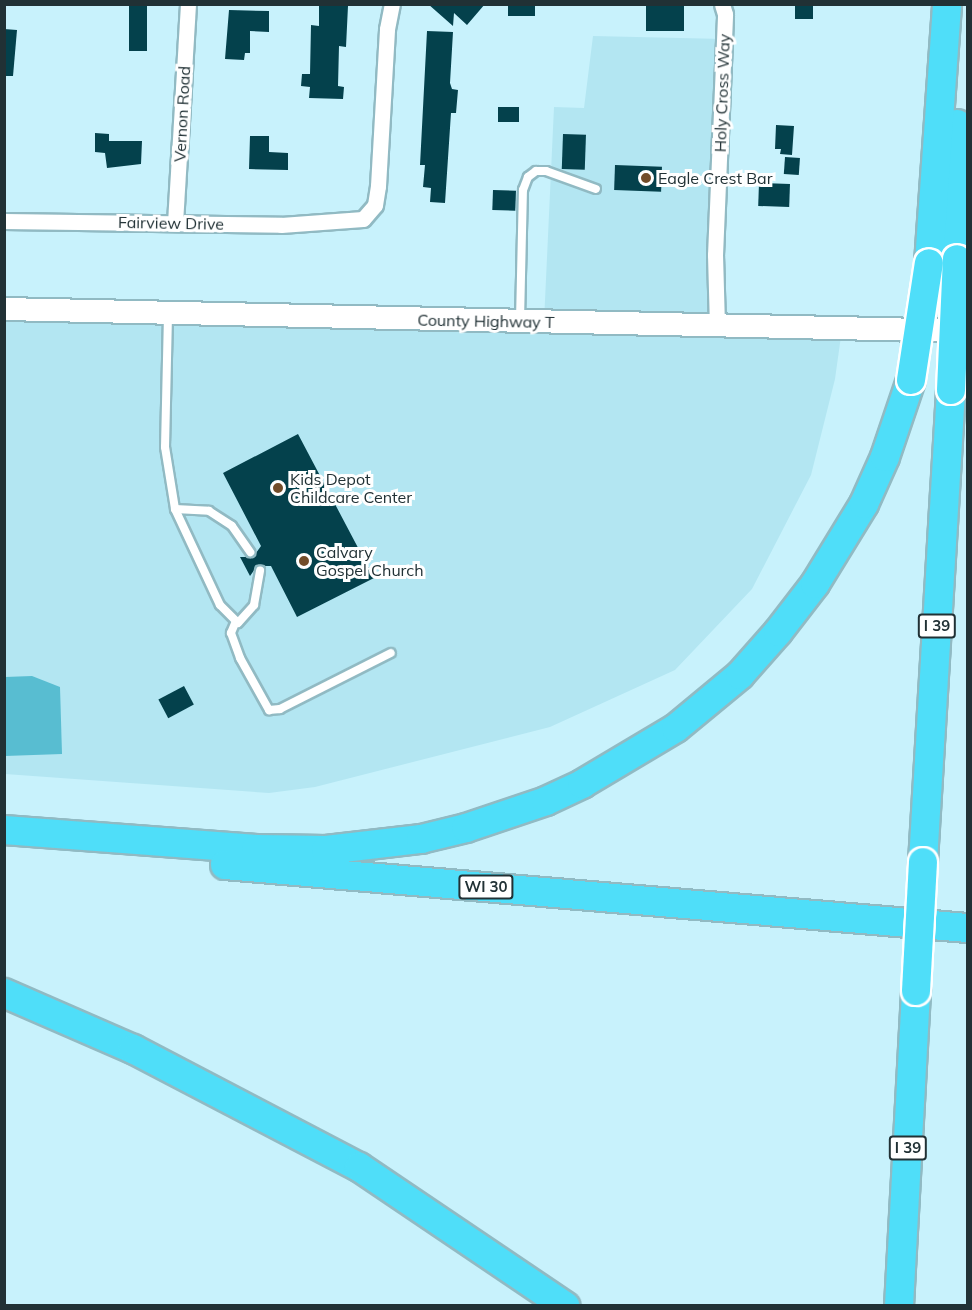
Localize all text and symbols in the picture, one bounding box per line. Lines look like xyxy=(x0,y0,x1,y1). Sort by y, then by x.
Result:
street label: Holy Cross Way xyxy=(710,33,734,153)
street label: Vernon Road xyxy=(170,66,194,162)
place label: Eagle Crest Bar xyxy=(658,168,772,188)
marker: Eagle Crest Bar xyxy=(639,171,653,185)
street label: Fairview Drive xyxy=(118,212,224,234)
street label: County Highway T xyxy=(417,310,555,332)
place label: Kids Depot Childcare Center xyxy=(290,469,412,507)
marker: Kids Depot Childcare Center xyxy=(271,481,285,495)
place label: Calvary Gospel Church xyxy=(316,542,424,580)
marker: Calvary Gospel Church xyxy=(297,554,311,568)
road number: I 39 xyxy=(918,614,956,638)
road number: WI 30 xyxy=(458,875,514,899)
road number: I 39 xyxy=(888,1136,928,1160)

